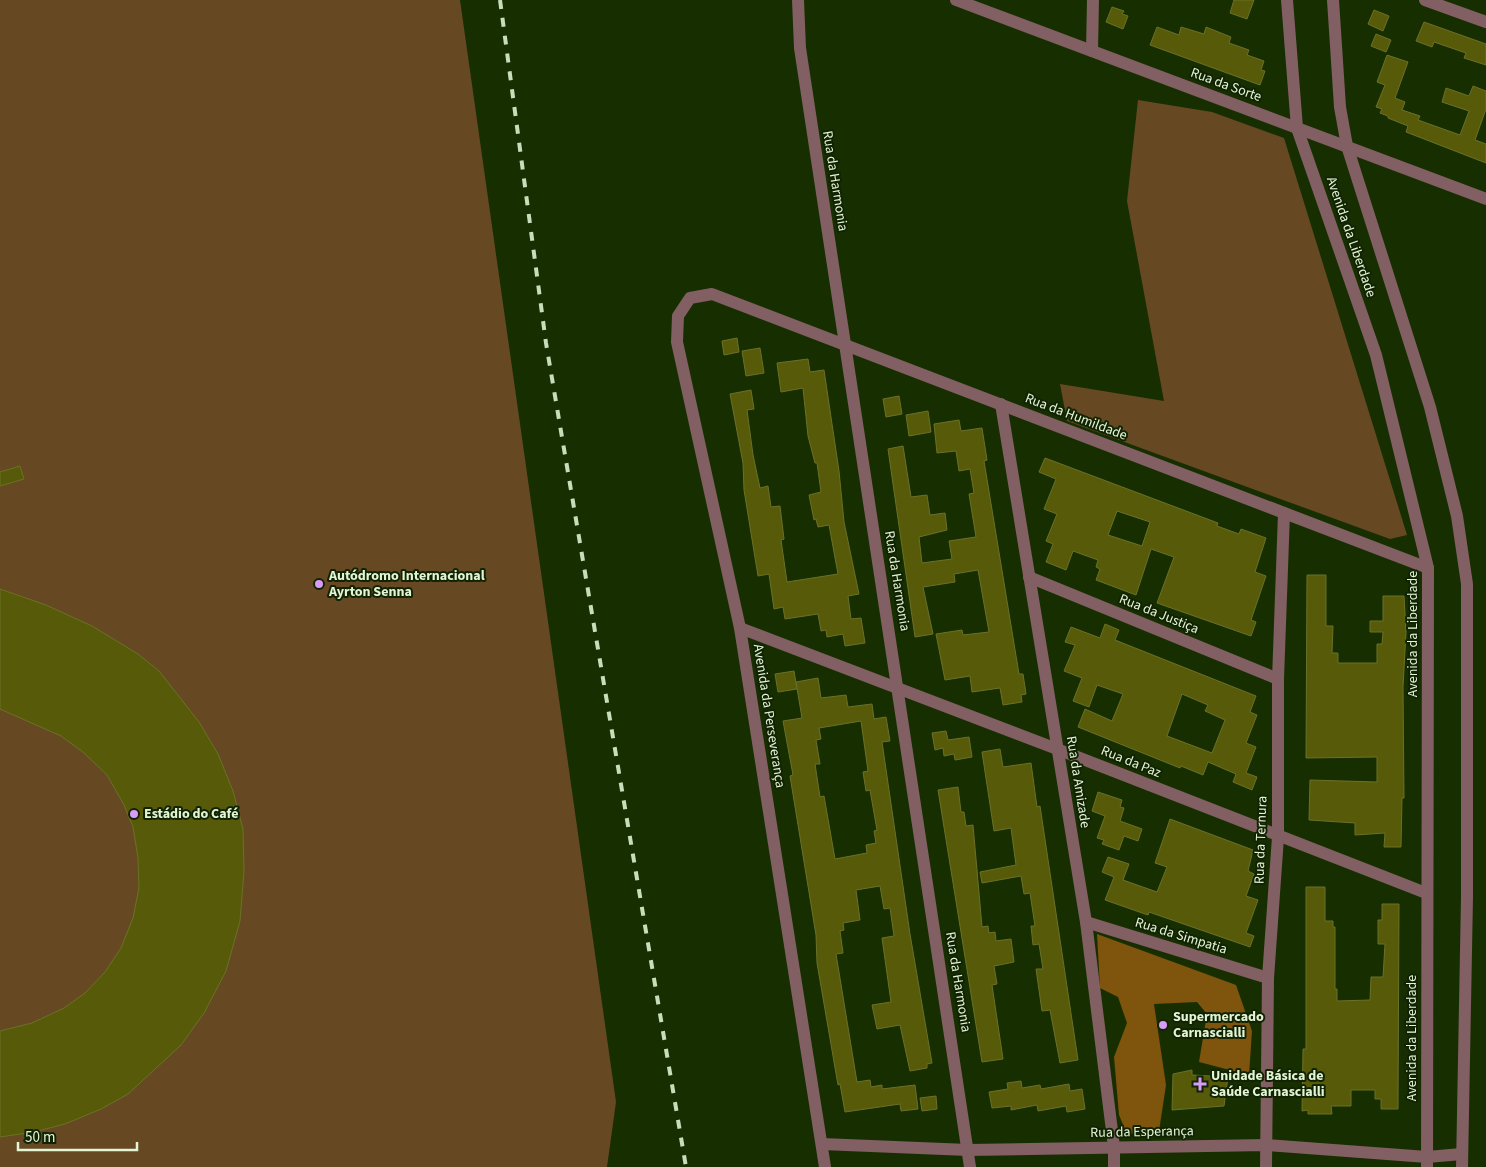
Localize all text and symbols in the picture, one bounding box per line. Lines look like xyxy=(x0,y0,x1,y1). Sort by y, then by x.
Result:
street label: Rua da Sorte xyxy=(1188,63,1264,107)
street label: Rua da Harmonia xyxy=(817,129,853,233)
street label: Avenida da Liberdade xyxy=(1321,174,1381,300)
street label: Rua da Humildade xyxy=(1022,388,1130,446)
street label: Rua da Harmonia xyxy=(879,529,915,633)
place label: Autódromo Internacional Ayrton Senna xyxy=(328,566,485,602)
street label: Avenida da Liberdade xyxy=(1403,571,1423,697)
marker: Autódromo Internacional Ayrton Senna xyxy=(313,578,325,590)
street label: Rua da Justiça xyxy=(1116,589,1202,639)
street label: Avenida da Perseverança xyxy=(748,643,790,789)
street label: Rua da Amizade xyxy=(1061,734,1095,830)
street label: Rua da Paz xyxy=(1098,741,1164,783)
street label: Rua da Ternura xyxy=(1249,796,1273,884)
place label: Estádio do Café xyxy=(144,804,239,824)
marker: Estádio do Café xyxy=(128,808,140,820)
street label: Rua da Simpatia xyxy=(1133,913,1229,959)
street label: Rua da Harmonia xyxy=(940,930,976,1034)
street label: Avenida da Liberdade xyxy=(1402,975,1422,1101)
place label: Supermercado Carnascialli xyxy=(1173,1007,1264,1043)
marker: Supermercado Carnascialli xyxy=(1157,1019,1169,1031)
place label: Unidade Básica de Saúde Carnascialli xyxy=(1211,1066,1325,1102)
marker: Unidade Básica de Saúde Carnascialli xyxy=(1193,1077,1207,1091)
scale bar xyxy=(18,1120,136,1152)
street label: Rua da Esperança xyxy=(1090,1121,1194,1143)
text: 50 m xyxy=(25,1127,55,1148)

